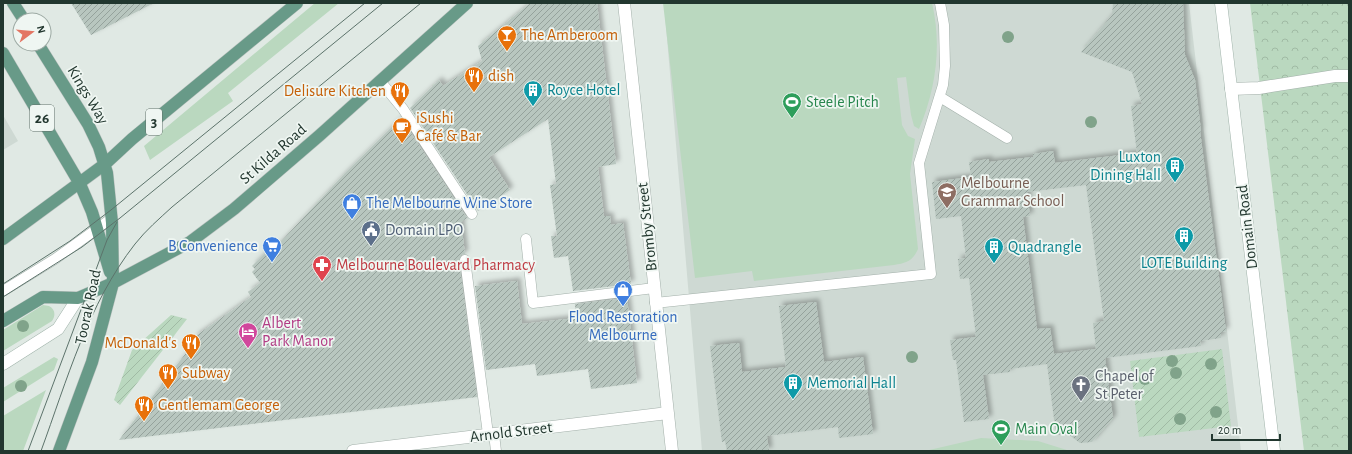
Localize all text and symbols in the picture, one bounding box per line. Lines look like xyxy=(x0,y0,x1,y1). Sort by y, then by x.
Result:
north arrow xyxy=(12,12,52,52)
text: N xyxy=(35,24,47,35)
bar icon: The Amberoom xyxy=(496,24,518,52)
place label: The Amberoom xyxy=(521,27,618,43)
street label: Kings Way xyxy=(64,63,112,127)
restaurant icon: dish xyxy=(463,65,485,93)
place label: dish xyxy=(488,68,514,84)
building icon: Royce Hotel xyxy=(522,79,544,107)
restaurant icon: Delisure Kitchen xyxy=(389,80,411,108)
place label: Royce Hotel xyxy=(547,82,620,99)
place label: Delisure Kitchen xyxy=(284,83,386,99)
sports icon: Steele Pitch xyxy=(781,91,803,119)
place label: Steele Pitch xyxy=(806,94,879,110)
road number: 26 xyxy=(30,105,54,131)
road number: 3 xyxy=(146,109,162,135)
place label: iSushi Café & Bar xyxy=(416,110,482,144)
cafe icon: iSushi Café & Bar xyxy=(391,116,413,144)
street label: St Kilda Road xyxy=(237,121,309,187)
place label: Luxton Dining Hall xyxy=(1090,149,1161,183)
building icon: Luxton Dining Hall xyxy=(1164,155,1186,183)
place label: Melbourne Grammar School xyxy=(961,175,1064,209)
school or university icon: Melbourne Grammar School xyxy=(936,181,958,209)
street label: Bromby Street xyxy=(634,182,661,272)
street label: Domain Road xyxy=(1234,184,1260,270)
shop icon: The Melbourne Wine Store xyxy=(341,192,363,220)
place label: The Melbourne Wine Store xyxy=(366,195,532,211)
public building icon: Domain LPO xyxy=(360,219,382,247)
place label: Domain LPO xyxy=(385,222,463,238)
building icon: LOTE Building xyxy=(1173,225,1195,253)
supermarket icon: B Convenience xyxy=(261,235,283,263)
building icon: Quadrangle xyxy=(983,236,1005,264)
place label: B Convenience xyxy=(168,238,258,254)
place label: Quadrangle xyxy=(1008,239,1082,256)
pharmacy icon: Melbourne Boulevard Pharmacy xyxy=(311,254,333,282)
place label: LOTE Building xyxy=(1141,255,1228,271)
place label: Melbourne Boulevard Pharmacy xyxy=(336,257,535,274)
street label: Toorak Road xyxy=(72,268,104,346)
shop icon: Flood Restoration Melbourne xyxy=(612,279,634,307)
place label: Flood Restoration Melbourne xyxy=(568,309,678,343)
place label: Albert Park Manor xyxy=(262,315,334,349)
hotel icon: Albert Park Manor xyxy=(237,321,259,349)
restaurant icon: McDonald's xyxy=(180,332,202,360)
place label: McDonald's xyxy=(105,335,177,351)
restaurant icon: Subway xyxy=(157,362,179,390)
place label: Subway xyxy=(182,365,230,382)
place label: Chapel of St Peter xyxy=(1095,368,1155,402)
building icon: Memorial Hall xyxy=(782,372,804,400)
church icon: Chapel of St Peter xyxy=(1070,374,1092,402)
place label: Memorial Hall xyxy=(807,375,896,391)
restaurant icon: Gentlemam George xyxy=(133,394,155,422)
place label: Gentlemam George xyxy=(158,397,280,413)
scale bar xyxy=(1212,416,1280,442)
sports icon: Main Oval xyxy=(990,418,1012,446)
street label: Arnold Street xyxy=(469,419,553,445)
place label: Main Oval xyxy=(1015,421,1078,437)
text: 20 m xyxy=(1218,424,1241,436)

